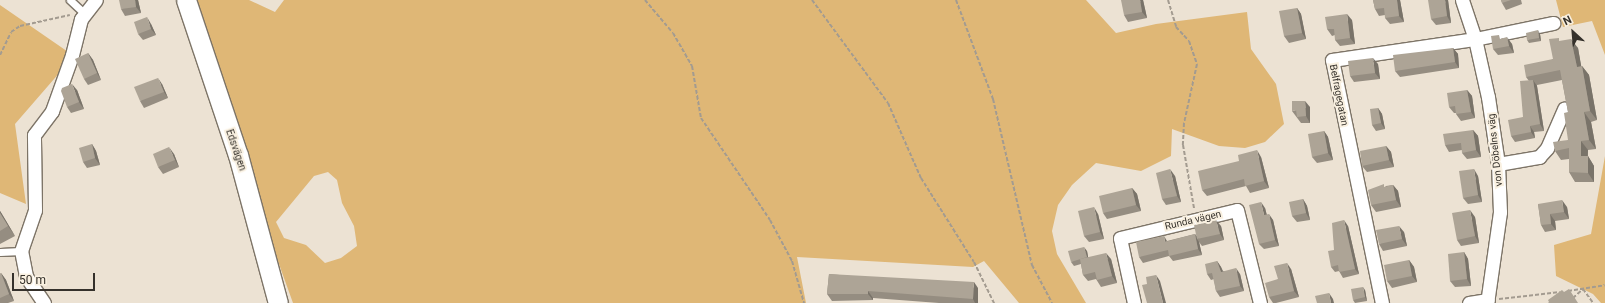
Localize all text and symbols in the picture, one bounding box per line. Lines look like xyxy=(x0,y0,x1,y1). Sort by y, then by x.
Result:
north arrow xyxy=(1553,12,1593,52)
text: N xyxy=(1561,13,1574,28)
street label: Belfragegatan xyxy=(1327,63,1351,127)
street label: von Döbelns väg xyxy=(1485,113,1505,187)
street label: Edsvägen xyxy=(223,128,249,172)
street label: Runda vägen xyxy=(1164,208,1222,232)
scale bar xyxy=(14,265,97,291)
text: 50 m xyxy=(19,273,46,287)

